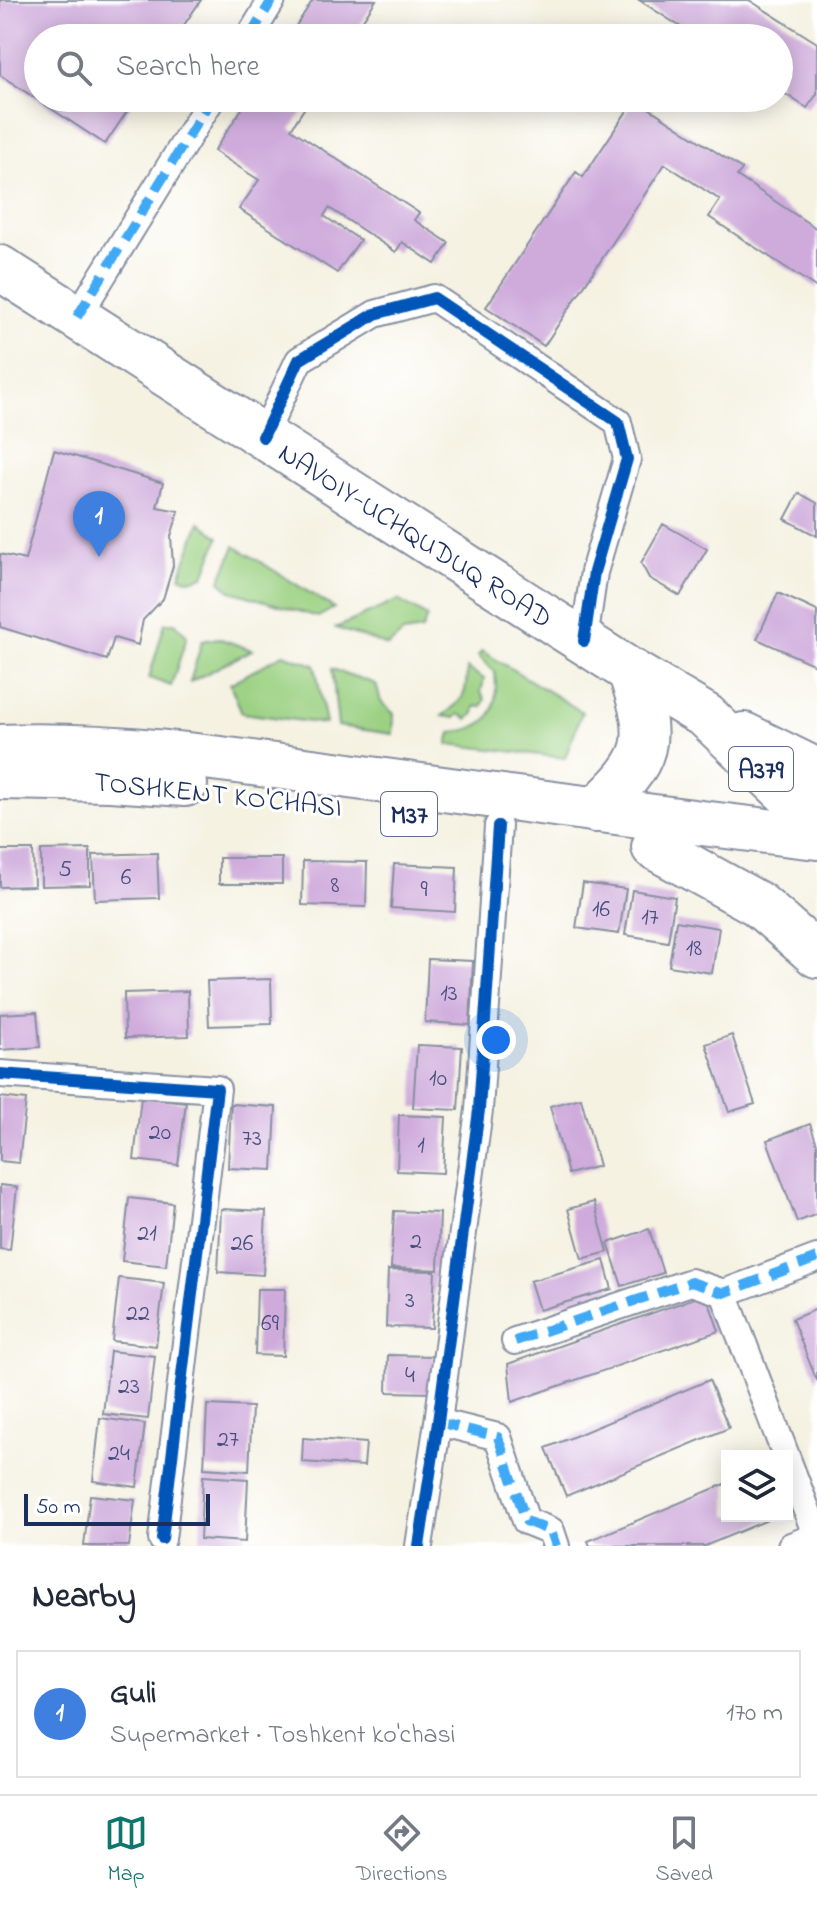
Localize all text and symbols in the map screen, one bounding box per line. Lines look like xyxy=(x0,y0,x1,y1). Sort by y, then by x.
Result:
search box xyxy=(24,24,793,112)
icon: search xyxy=(52,46,96,90)
text: Search here xyxy=(116,46,260,90)
street label: NAVOIY-UCHQUDUQ ROAD xyxy=(269,434,559,640)
pin: 1 xyxy=(73,491,125,557)
road number: A379 xyxy=(729,747,793,791)
street label: TOSHKENT KO'CHASI xyxy=(91,763,344,830)
road number: M37 xyxy=(381,792,437,836)
house number: 5 xyxy=(58,853,72,888)
house number: 6 xyxy=(121,861,132,896)
house number: 8 xyxy=(331,869,340,904)
house number: 9 xyxy=(420,873,428,908)
house number: 16 xyxy=(592,893,611,928)
house number: 17 xyxy=(641,901,659,936)
house number: 18 xyxy=(686,932,702,967)
house number: 13 xyxy=(440,977,458,1012)
your location xyxy=(476,1020,516,1060)
house number: 10 xyxy=(429,1062,447,1097)
house number: 20 xyxy=(149,1116,171,1151)
house number: 73 xyxy=(242,1122,262,1157)
house number: 1 xyxy=(417,1129,425,1164)
house number: 21 xyxy=(137,1217,157,1252)
house number: 2 xyxy=(410,1225,422,1260)
house number: 26 xyxy=(231,1227,254,1262)
house number: 3 xyxy=(405,1284,415,1319)
house number: 22 xyxy=(126,1297,150,1332)
house number: 69 xyxy=(261,1307,280,1342)
house number: 4 xyxy=(405,1359,415,1394)
house number: 23 xyxy=(118,1370,140,1405)
house number: 27 xyxy=(217,1423,239,1458)
house number: 24 xyxy=(108,1437,130,1472)
map controls xyxy=(721,1450,793,1522)
button: layers xyxy=(721,1450,793,1522)
scale bar xyxy=(24,1490,210,1526)
text: 50 m xyxy=(36,1492,81,1524)
text: Nearby xyxy=(32,1573,136,1623)
text: Guli xyxy=(110,1673,156,1717)
text: 1 xyxy=(56,1695,64,1733)
text: 170 m xyxy=(726,1695,783,1733)
text: Supermarket · Toshkent ko'chasi xyxy=(110,1717,455,1755)
tab: Map xyxy=(104,1811,148,1891)
tab: Directions xyxy=(356,1811,447,1891)
tab: Saved xyxy=(656,1811,713,1891)

